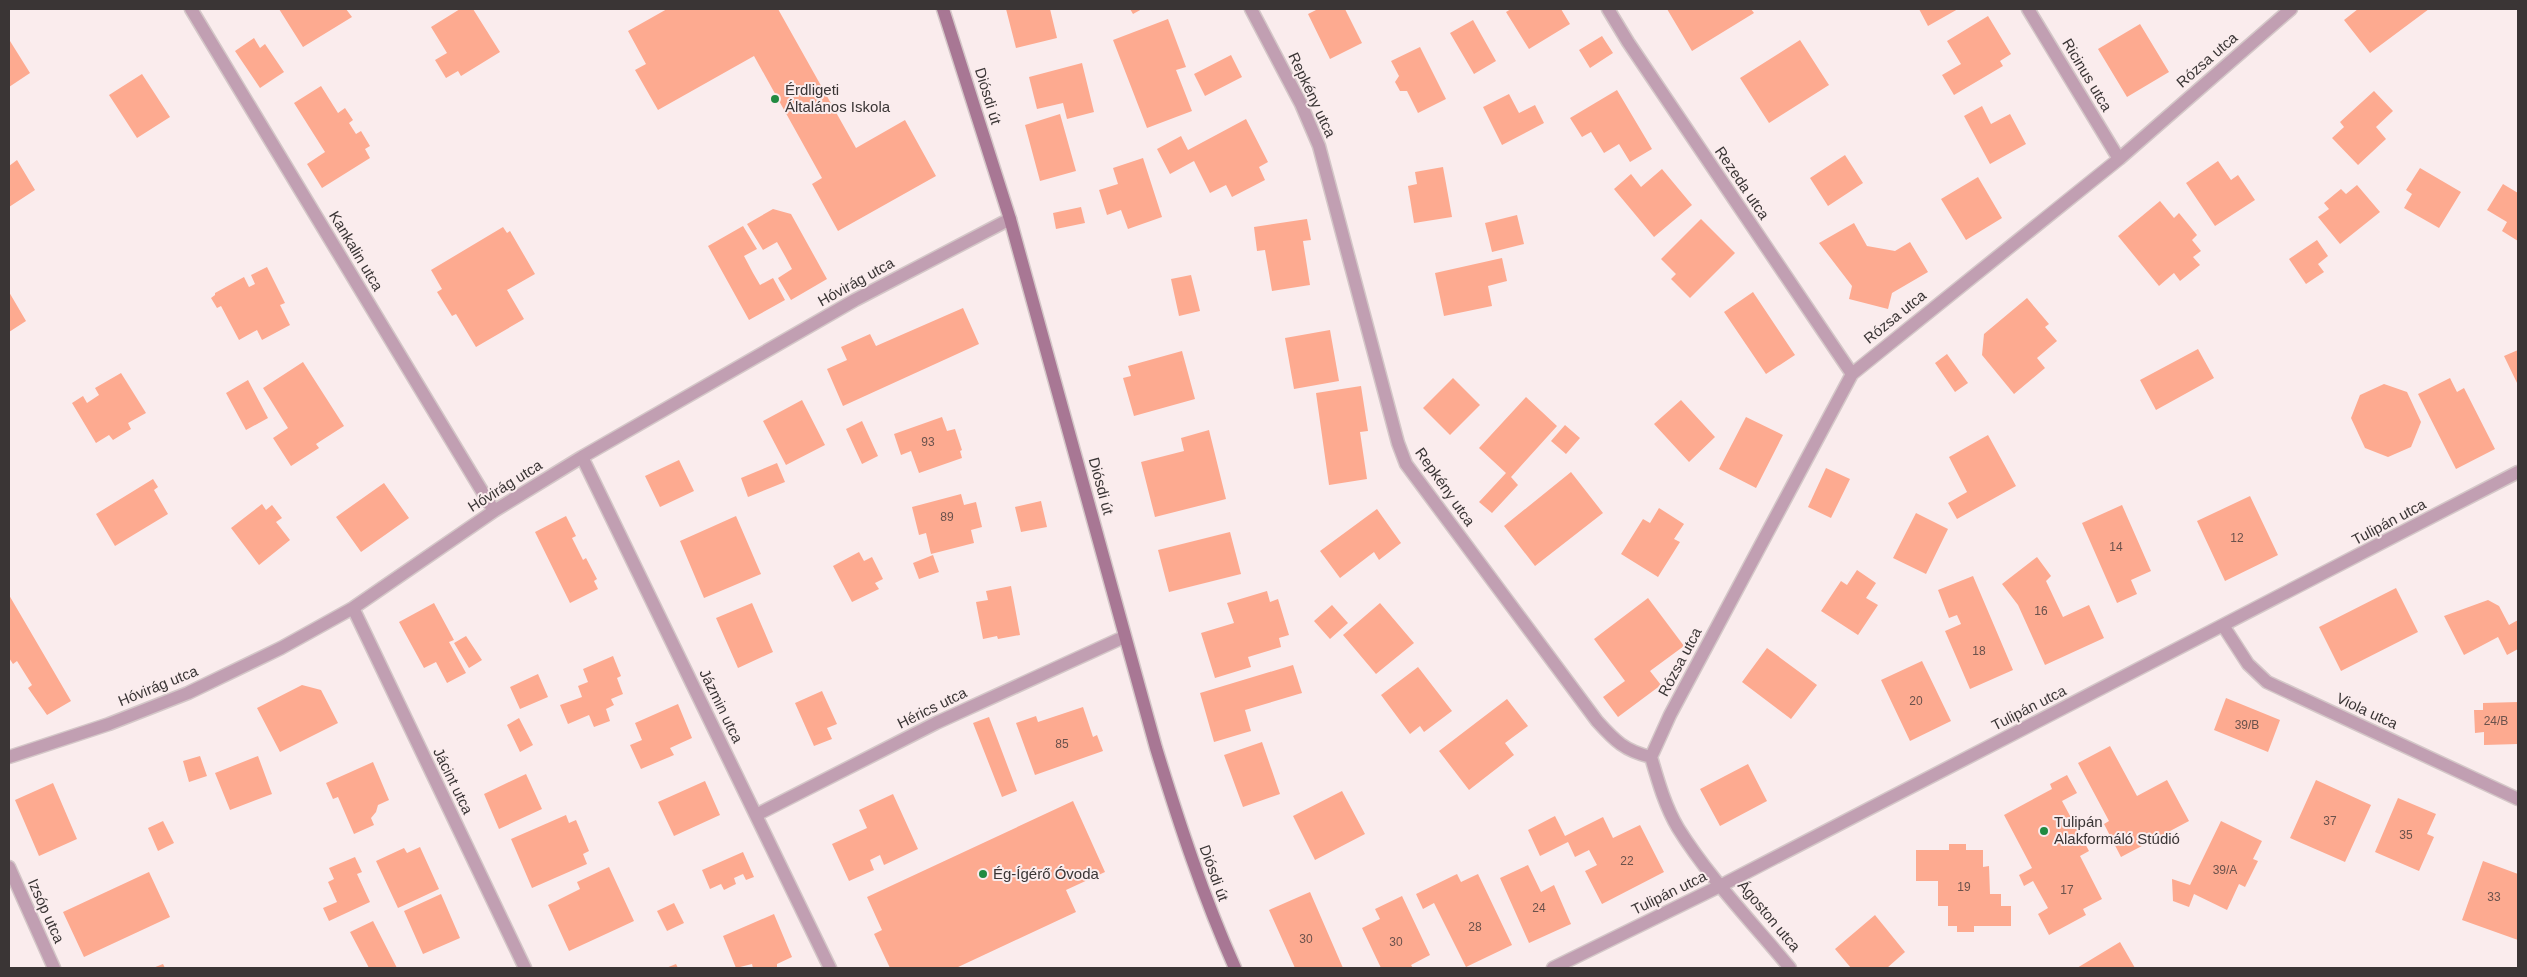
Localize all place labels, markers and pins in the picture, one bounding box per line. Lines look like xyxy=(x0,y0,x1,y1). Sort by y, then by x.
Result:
place label: Érdligeti Általános Iskola xyxy=(785,81,891,115)
marker: Érdligeti Általános Iskola xyxy=(769,93,781,105)
place label: Tulipán Alakformáló Stúdió xyxy=(2054,813,2180,847)
marker: Tulipán Alakformáló Stúdió xyxy=(2038,825,2050,837)
place label: Ég-Ígérő Óvoda xyxy=(993,865,1100,882)
marker: Ég-Ígérő Óvoda xyxy=(977,868,989,880)

